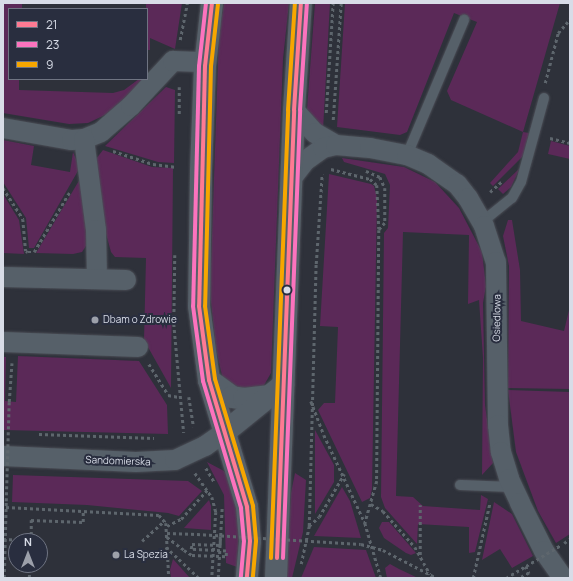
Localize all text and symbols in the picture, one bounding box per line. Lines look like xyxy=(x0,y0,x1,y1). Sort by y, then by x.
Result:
legend xyxy=(8,8,148,80)
text: 21 xyxy=(46,16,58,33)
text: 23 xyxy=(46,36,59,53)
text: 9 xyxy=(46,56,53,73)
unlabelled marker xyxy=(282,285,292,295)
street label: Osiedlowa xyxy=(491,294,503,342)
place label: Dbam o Zdrowie xyxy=(103,314,177,326)
marker: Dbam o Zdrowie xyxy=(90,315,100,325)
street label: Sandomierska xyxy=(85,454,151,468)
north arrow xyxy=(8,533,48,573)
text: N xyxy=(24,534,32,549)
place label: La Spezia xyxy=(124,549,168,561)
marker: La Spezia xyxy=(111,550,121,560)

